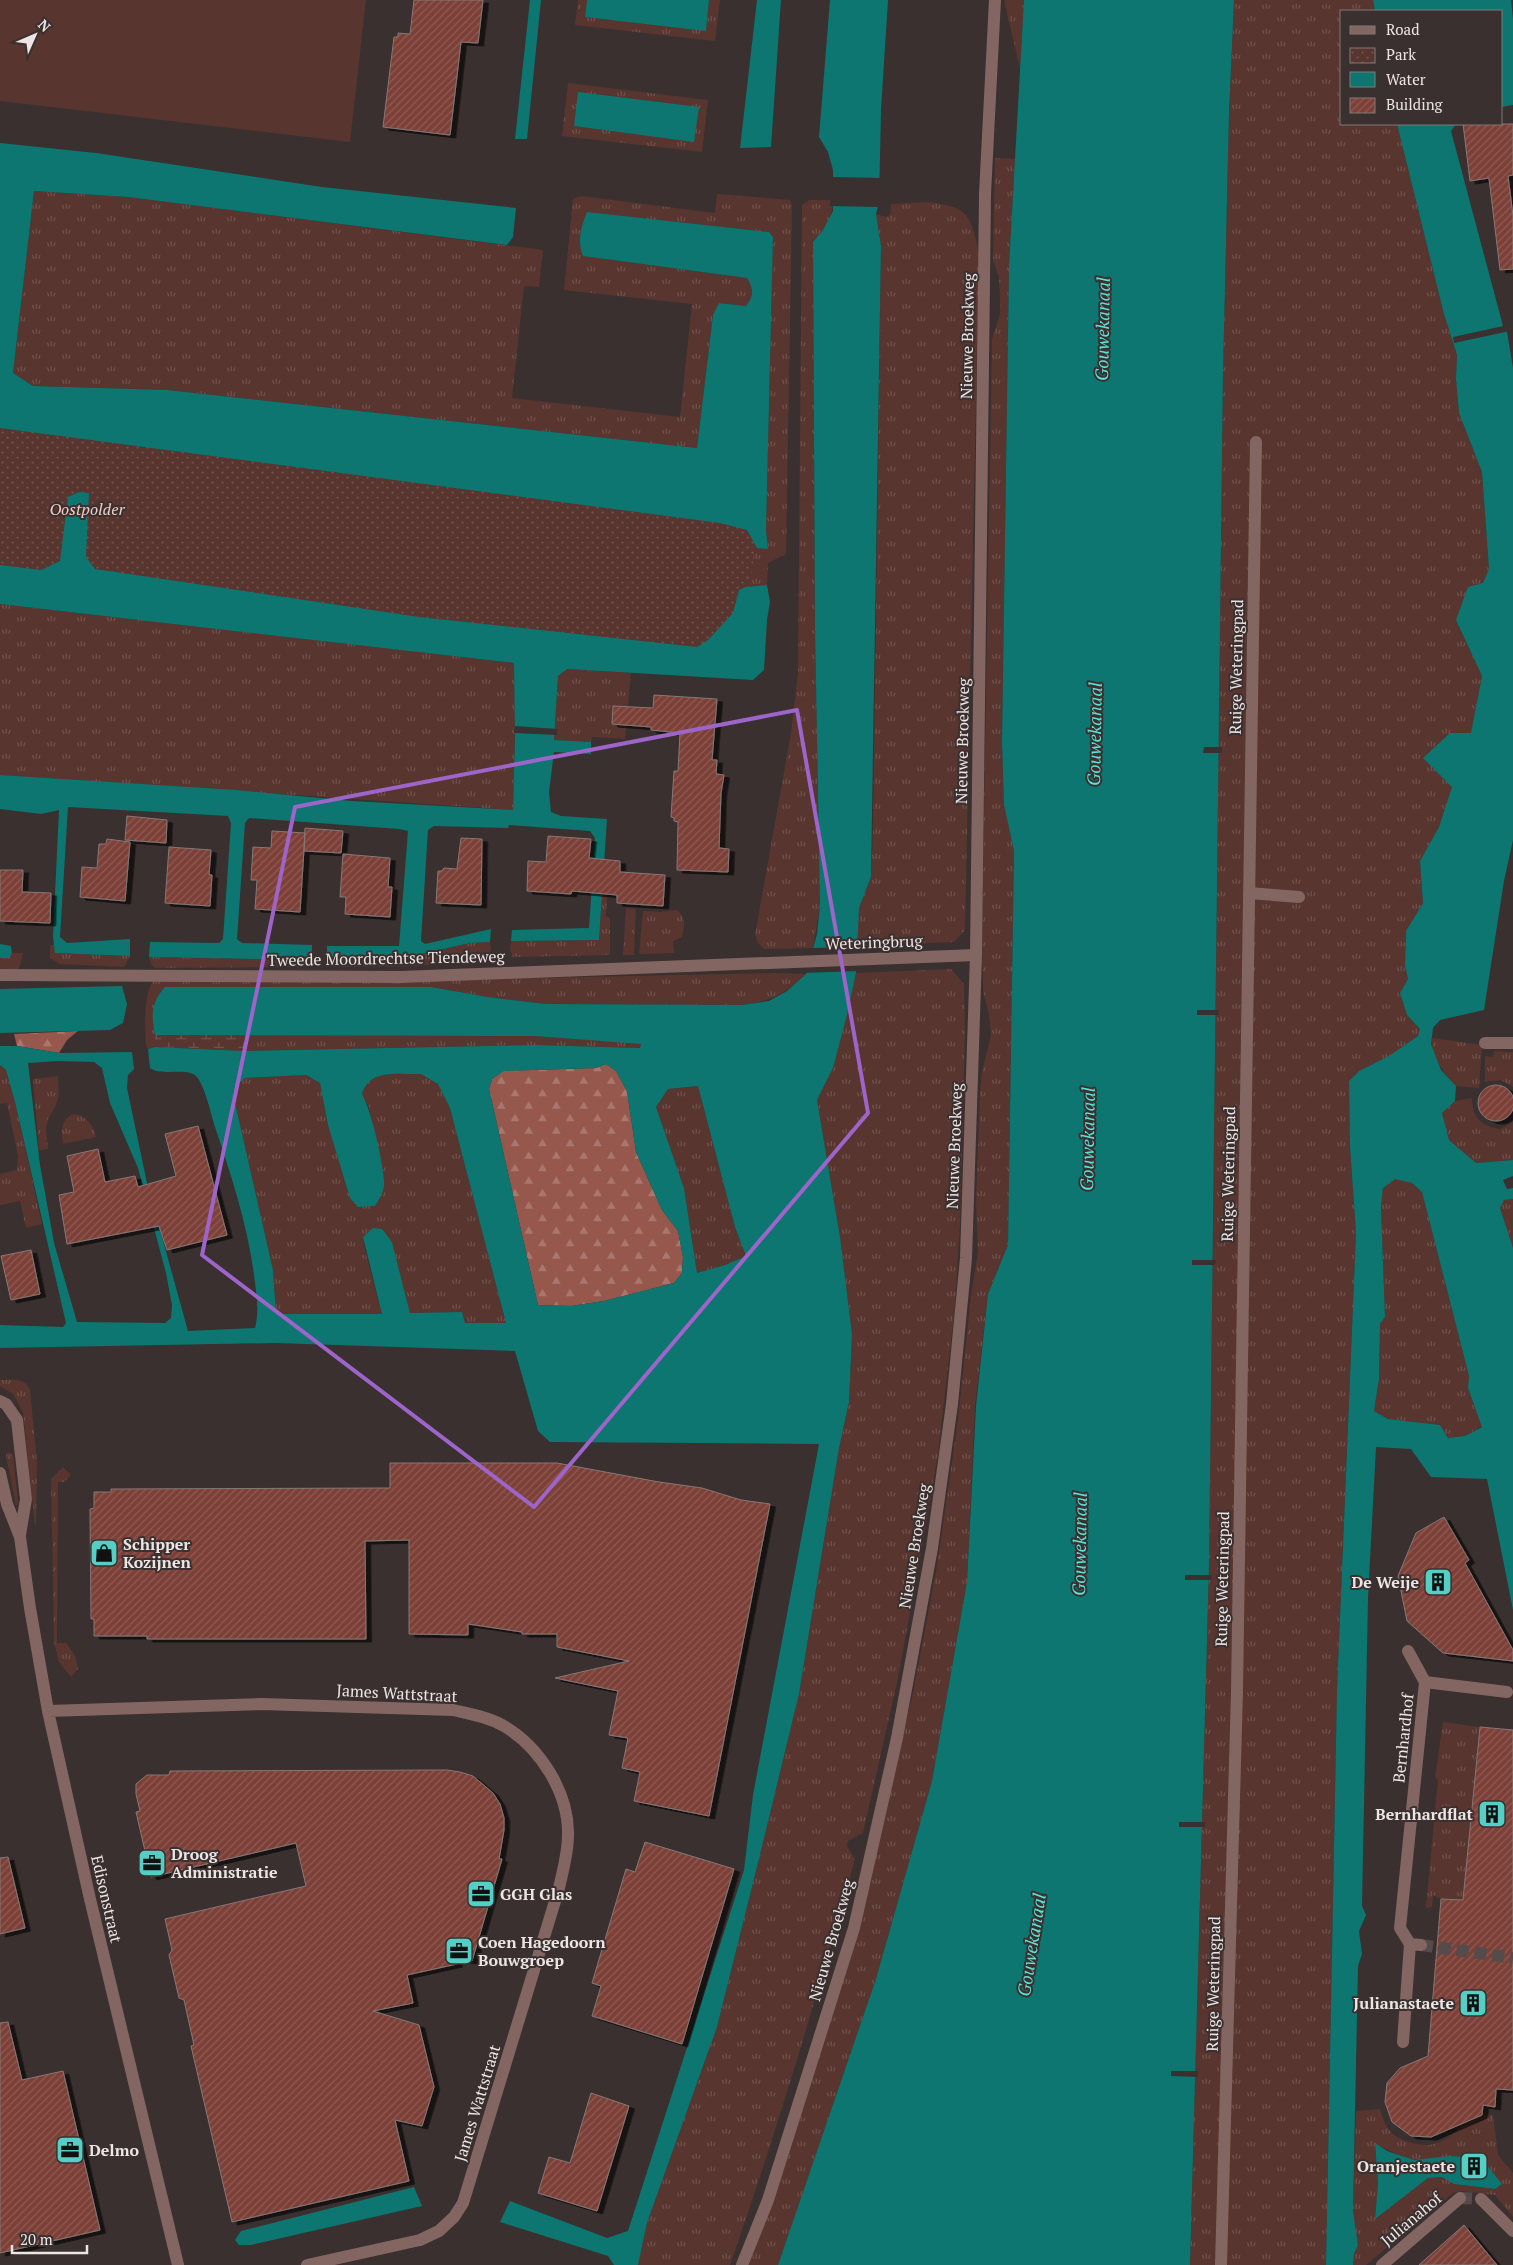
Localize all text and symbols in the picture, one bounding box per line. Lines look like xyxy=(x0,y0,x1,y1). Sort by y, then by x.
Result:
north arrow xyxy=(10,10,60,60)
legend xyxy=(1340,10,1503,125)
text: N xyxy=(34,15,55,36)
text: Road xyxy=(1386,19,1419,39)
text: Park xyxy=(1386,44,1416,64)
text: Water xyxy=(1386,69,1426,89)
text: Building xyxy=(1386,94,1444,114)
street label: Nieuwe Broekweg xyxy=(955,272,979,399)
water label: Gouwekanaal xyxy=(1089,277,1115,381)
park label: Oostpolder xyxy=(49,498,125,520)
street label: Ruige Weteringpad xyxy=(1224,599,1248,735)
street label: Nieuwe Broekweg xyxy=(950,677,974,804)
water label: Gouwekanaal xyxy=(1081,682,1107,786)
street label: Weteringbrug xyxy=(825,929,924,955)
street label: Tweede Moordrechtse Tiendeweg xyxy=(267,945,506,971)
street label: Nieuwe Broekweg xyxy=(941,1082,967,1209)
water label: Gouwekanaal xyxy=(1074,1087,1100,1191)
street label: Ruige Weteringpad xyxy=(1216,1106,1240,1242)
street label: Nieuwe Broekweg xyxy=(893,1481,935,1610)
water label: Gouwekanaal xyxy=(1066,1492,1092,1596)
street label: Ruige Weteringpad xyxy=(1210,1511,1234,1647)
place label: Schipper Kozijnen xyxy=(123,1533,192,1573)
shop icon: Schipper Kozijnen xyxy=(89,1538,119,1568)
building icon: De Weije xyxy=(1423,1567,1453,1597)
place label: De Weije xyxy=(1351,1571,1419,1593)
street label: James Wattstraat xyxy=(336,1679,458,1707)
street label: Bernhardhof xyxy=(1387,1691,1419,1784)
building icon: Bernhardflat xyxy=(1477,1799,1507,1829)
place label: Bernhardflat xyxy=(1375,1803,1474,1825)
place label: Droog Administratie xyxy=(171,1843,278,1883)
office icon: Droog Administratie xyxy=(137,1848,167,1878)
street label: Edisonstraat xyxy=(86,1853,128,1945)
street label: Nieuwe Broekweg xyxy=(803,1876,859,2004)
office icon: GGH Glas xyxy=(466,1879,496,1909)
place label: GGH Glas xyxy=(500,1883,572,1905)
water label: Gouwekanaal xyxy=(1011,1892,1051,1998)
street label: Ruige Weteringpad xyxy=(1201,1916,1225,2052)
place label: Coen Hagedoorn Bouwgroep xyxy=(478,1931,606,1971)
office icon: Coen Hagedoorn Bouwgroep xyxy=(444,1936,474,1966)
building icon: Julianastaete xyxy=(1458,1988,1488,2018)
place label: Julianastaete xyxy=(1353,1992,1454,2014)
street label: James Wattstraat xyxy=(449,2042,505,2164)
office icon: Delmo xyxy=(55,2135,85,2165)
place label: Delmo xyxy=(89,2139,139,2161)
building icon: Oranjestaete xyxy=(1459,2151,1489,2181)
place label: Oranjestaete xyxy=(1357,2155,1455,2177)
street label: Julianahof xyxy=(1376,2186,1447,2251)
scale bar xyxy=(12,2222,88,2254)
text: 20 m xyxy=(20,2229,53,2249)

